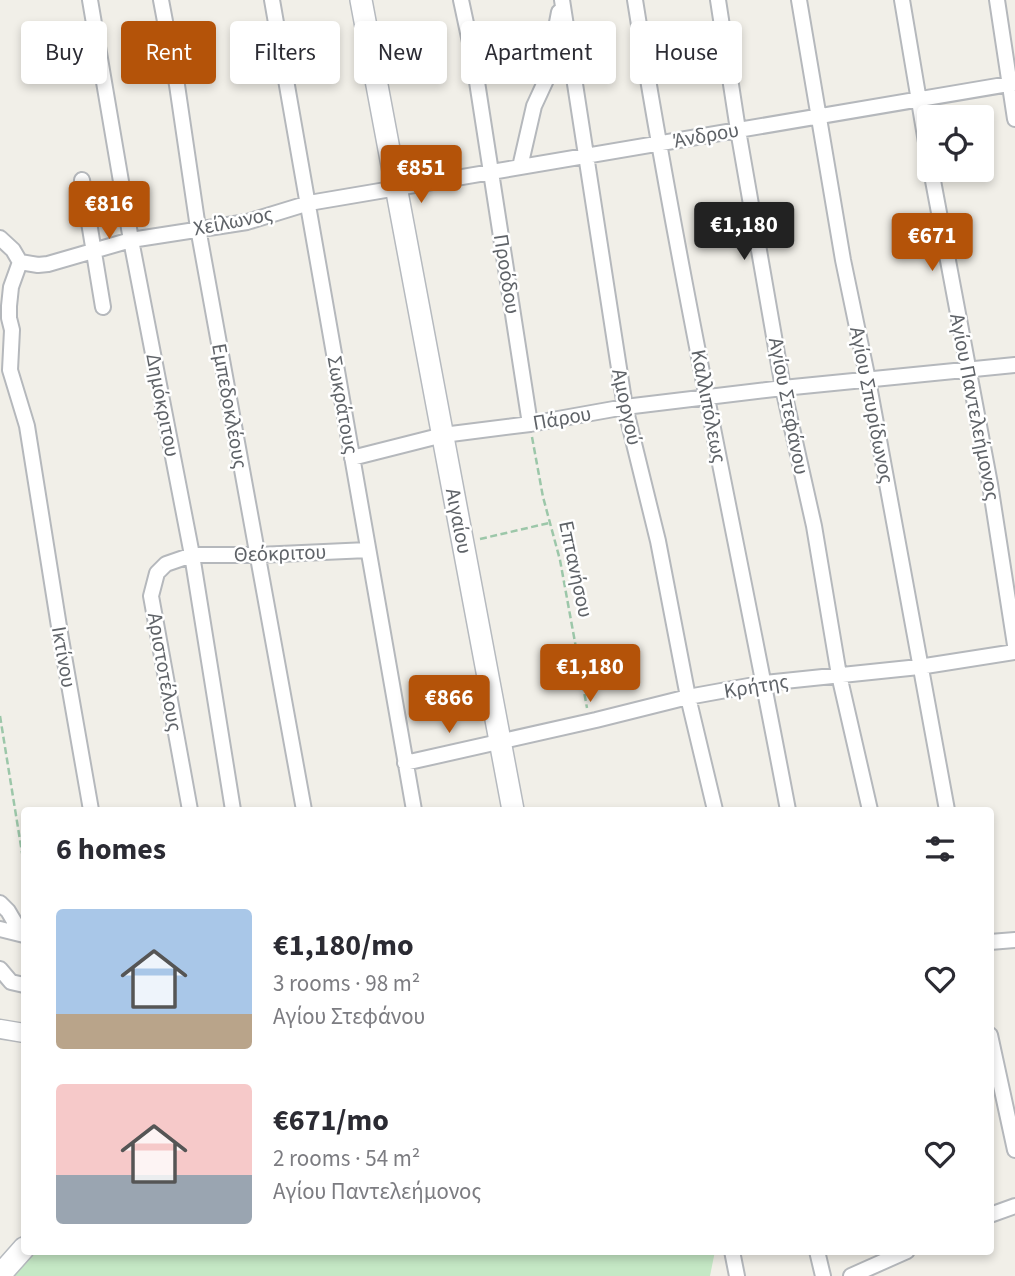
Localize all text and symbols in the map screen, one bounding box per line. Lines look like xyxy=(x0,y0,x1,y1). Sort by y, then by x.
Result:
chip: Buy xyxy=(21,21,107,84)
chip: Rent xyxy=(121,21,216,84)
chip: Filters xyxy=(230,21,340,84)
chip: New xyxy=(354,21,447,84)
chip: Apartment xyxy=(461,21,616,84)
chip: House xyxy=(630,21,742,84)
map controls xyxy=(917,105,994,182)
button: locate xyxy=(917,105,994,182)
street label: Άνδρου xyxy=(671,114,741,156)
pin: €851 xyxy=(380,146,462,205)
text: €851 xyxy=(397,151,445,184)
pin: €816 xyxy=(68,182,150,241)
text: €816 xyxy=(85,187,133,220)
street label: Χείλωνος xyxy=(191,199,275,243)
pin: €1,180 xyxy=(687,202,801,262)
text: €1,180 xyxy=(710,208,778,241)
pin: €671 xyxy=(891,214,973,273)
text: €671 xyxy=(908,219,956,252)
street label: Προόδου xyxy=(486,232,528,316)
street label: Αγίου Παντελεήμονος xyxy=(942,311,1008,503)
street label: Αγίου Σπυρίδωνος xyxy=(842,324,902,486)
street label: Αγίου Στεφάνου xyxy=(761,335,817,477)
street label: Εμπεδοκλέους xyxy=(204,341,256,471)
street label: Καλλιπόλεως xyxy=(683,347,735,465)
street label: Δημόκριτου xyxy=(138,351,188,459)
street label: Σωκράτους xyxy=(320,353,366,457)
street label: Αμοργού xyxy=(604,366,650,448)
street label: Πάρου xyxy=(530,398,594,438)
street label: Αιγαίου xyxy=(438,486,480,556)
street label: Επτανήσου xyxy=(551,518,601,620)
street label: Θεόκριτου xyxy=(233,536,327,570)
street label: Αριστοτέλους xyxy=(140,610,190,734)
street label: Ικτίνου xyxy=(44,624,84,690)
pin: €1,180 xyxy=(533,644,647,704)
text: €1,180 xyxy=(556,650,624,683)
street label: Κρήτης xyxy=(722,666,790,706)
pin: €866 xyxy=(408,676,490,735)
text: €866 xyxy=(425,681,473,714)
text: 6 homes xyxy=(56,828,166,871)
icon: filters xyxy=(921,830,959,868)
text: €1,180/mo xyxy=(273,924,414,967)
icon: home xyxy=(112,937,196,1021)
icon: heart xyxy=(921,960,959,998)
text: 3 rooms · 98 m² xyxy=(273,967,420,1000)
text: Αγίου Στεφάνου xyxy=(273,1000,425,1033)
text: €671/mo xyxy=(273,1099,389,1142)
icon: home xyxy=(112,1112,196,1196)
icon: heart xyxy=(921,1135,959,1173)
text: 2 rooms · 54 m² xyxy=(273,1142,420,1175)
text: Αγίου Παντελεήμονος xyxy=(273,1175,481,1208)

